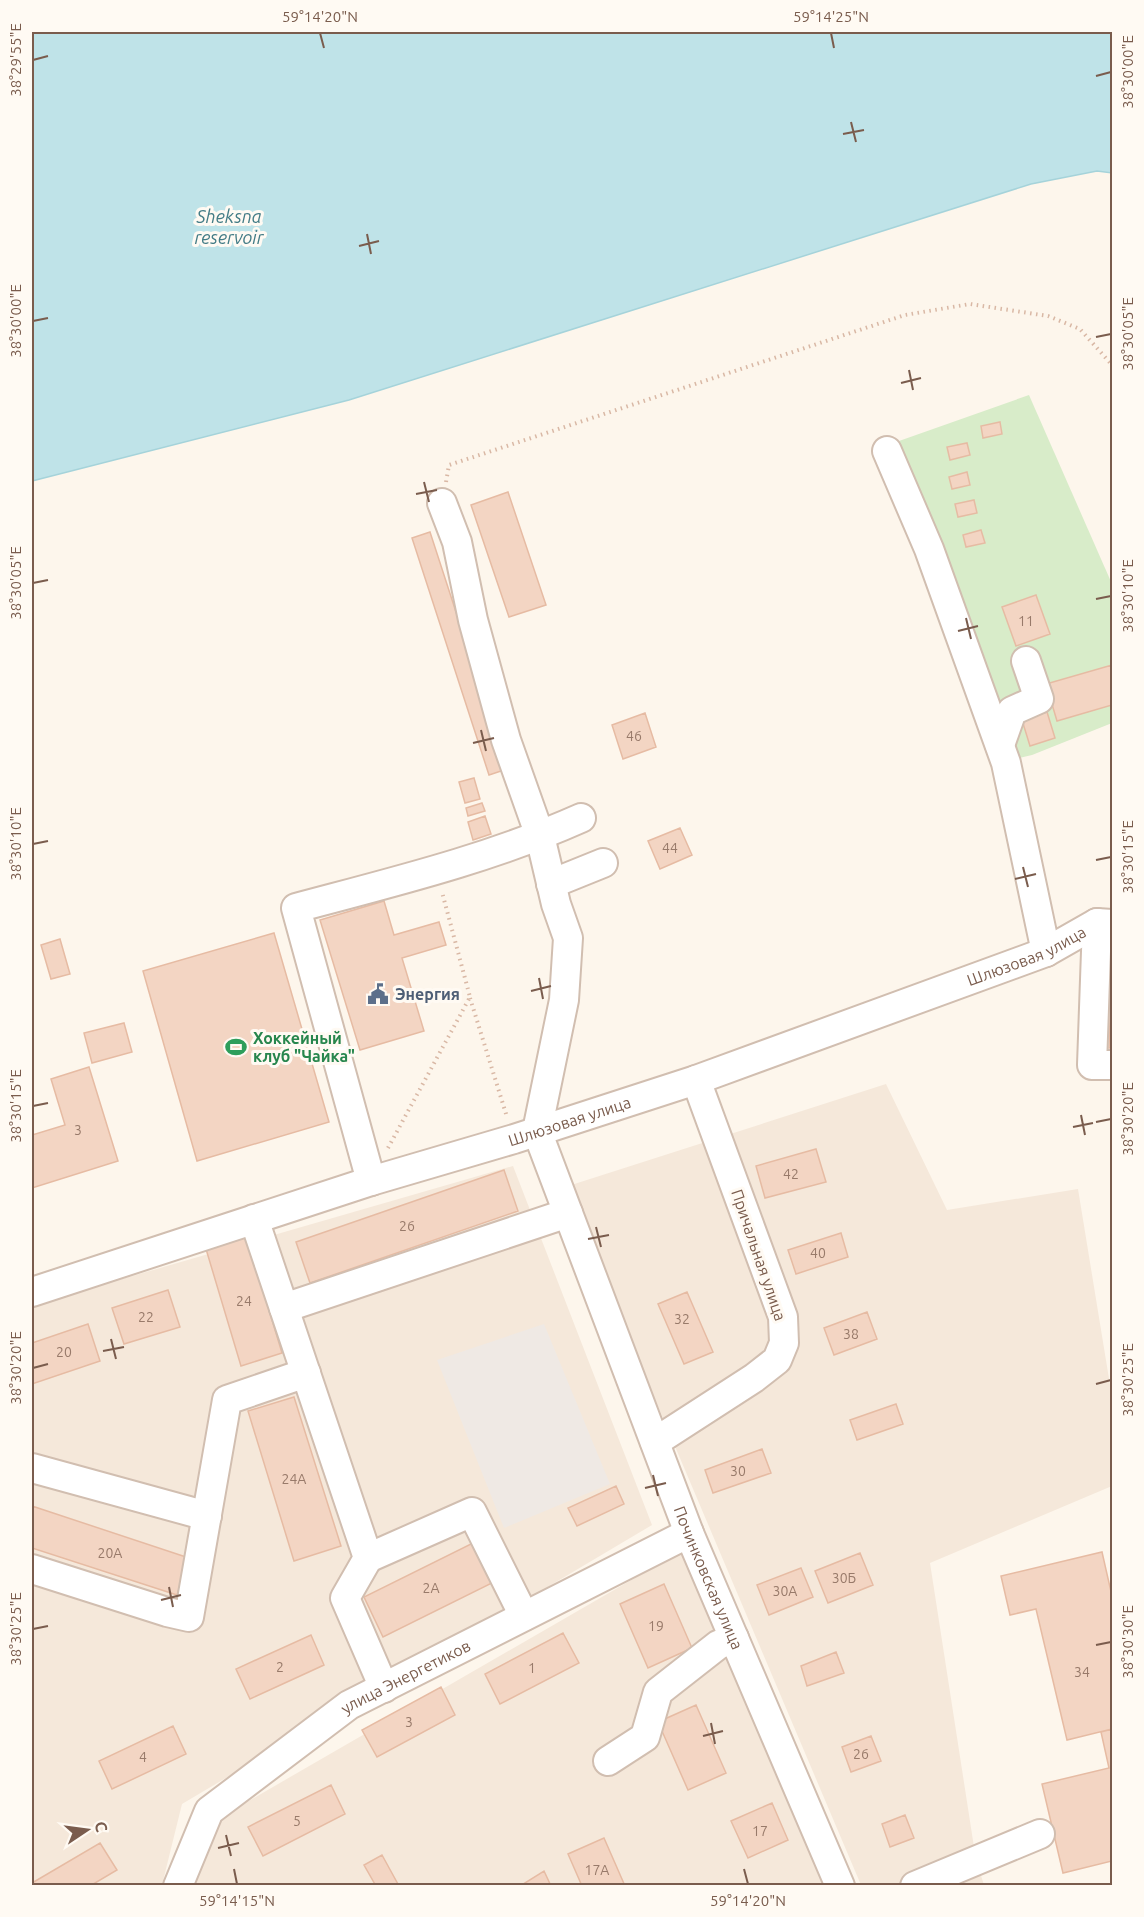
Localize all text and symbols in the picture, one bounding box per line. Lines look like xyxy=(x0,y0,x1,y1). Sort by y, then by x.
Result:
text: 59°14'20"N xyxy=(282,8,358,25)
text: 59°14'25"N xyxy=(793,8,869,25)
text: 38°29'55"E xyxy=(7,23,24,97)
text: 38°30'00"E xyxy=(1119,35,1136,109)
water label: Sheksna reservoir xyxy=(194,206,265,247)
text: 38°30'00"E xyxy=(7,284,24,358)
text: 38°30'05"E xyxy=(1119,297,1136,371)
text: 38°30'05"E xyxy=(7,546,24,620)
text: 38°30'10"E xyxy=(1119,559,1136,633)
house number: 11 xyxy=(1018,613,1034,629)
house number: 46 xyxy=(626,728,642,744)
text: 38°30'10"E xyxy=(7,807,24,881)
text: 38°30'15"E xyxy=(1119,820,1136,894)
house number: 44 xyxy=(662,840,678,856)
street label: Шлюзовая улица xyxy=(964,922,1089,989)
public building icon: Энергия xyxy=(366,982,390,1006)
place label: Энергия xyxy=(395,985,460,1003)
place label: Хоккейный клуб "Чайка" xyxy=(253,1029,355,1065)
sports icon: Хоккейный клуб "Чайка" xyxy=(224,1035,248,1059)
text: 38°30'15"E xyxy=(7,1069,24,1143)
text: 38°30'20"E xyxy=(1119,1082,1136,1156)
street label: Шлюзовая улица xyxy=(506,1093,633,1149)
house number: 3 xyxy=(74,1122,82,1138)
house number: 42 xyxy=(783,1166,799,1182)
street label: Причальная улица xyxy=(728,1187,790,1323)
house number: 26 xyxy=(399,1218,415,1234)
house number: 40 xyxy=(810,1245,826,1261)
house number: 24 xyxy=(236,1293,252,1309)
house number: 22 xyxy=(138,1309,154,1325)
house number: 32 xyxy=(674,1311,690,1327)
house number: 38 xyxy=(843,1326,859,1342)
text: 38°30'20"E xyxy=(7,1331,24,1405)
text: 38°30'25"E xyxy=(1119,1343,1136,1417)
house number: 20 xyxy=(56,1344,72,1360)
house number: 30 xyxy=(730,1463,746,1479)
house number: 24А xyxy=(282,1471,306,1487)
street label: Починковская улица xyxy=(671,1503,747,1652)
house number: 20А xyxy=(98,1545,122,1561)
house number: 30Б xyxy=(832,1570,856,1586)
house number: 2А xyxy=(423,1580,440,1596)
house number: 30А xyxy=(773,1583,797,1599)
text: 38°30'25"E xyxy=(7,1592,24,1666)
text: 38°30'30"E xyxy=(1119,1605,1136,1679)
house number: 19 xyxy=(648,1618,664,1634)
street label: улица Энергетиков xyxy=(337,1636,473,1717)
house number: 2 xyxy=(276,1659,284,1675)
house number: 1 xyxy=(528,1660,536,1676)
house number: 34 xyxy=(1074,1664,1090,1680)
house number: 3 xyxy=(405,1714,413,1730)
house number: 26 xyxy=(853,1746,869,1762)
house number: 4 xyxy=(139,1749,147,1765)
north arrow xyxy=(57,1800,117,1860)
house number: 5 xyxy=(293,1813,301,1829)
text: С xyxy=(92,1820,112,1834)
house number: 17 xyxy=(752,1823,768,1839)
house number: 17А xyxy=(585,1862,609,1878)
text: 59°14'15"N xyxy=(199,1892,275,1909)
text: 59°14'20"N xyxy=(710,1892,786,1909)

